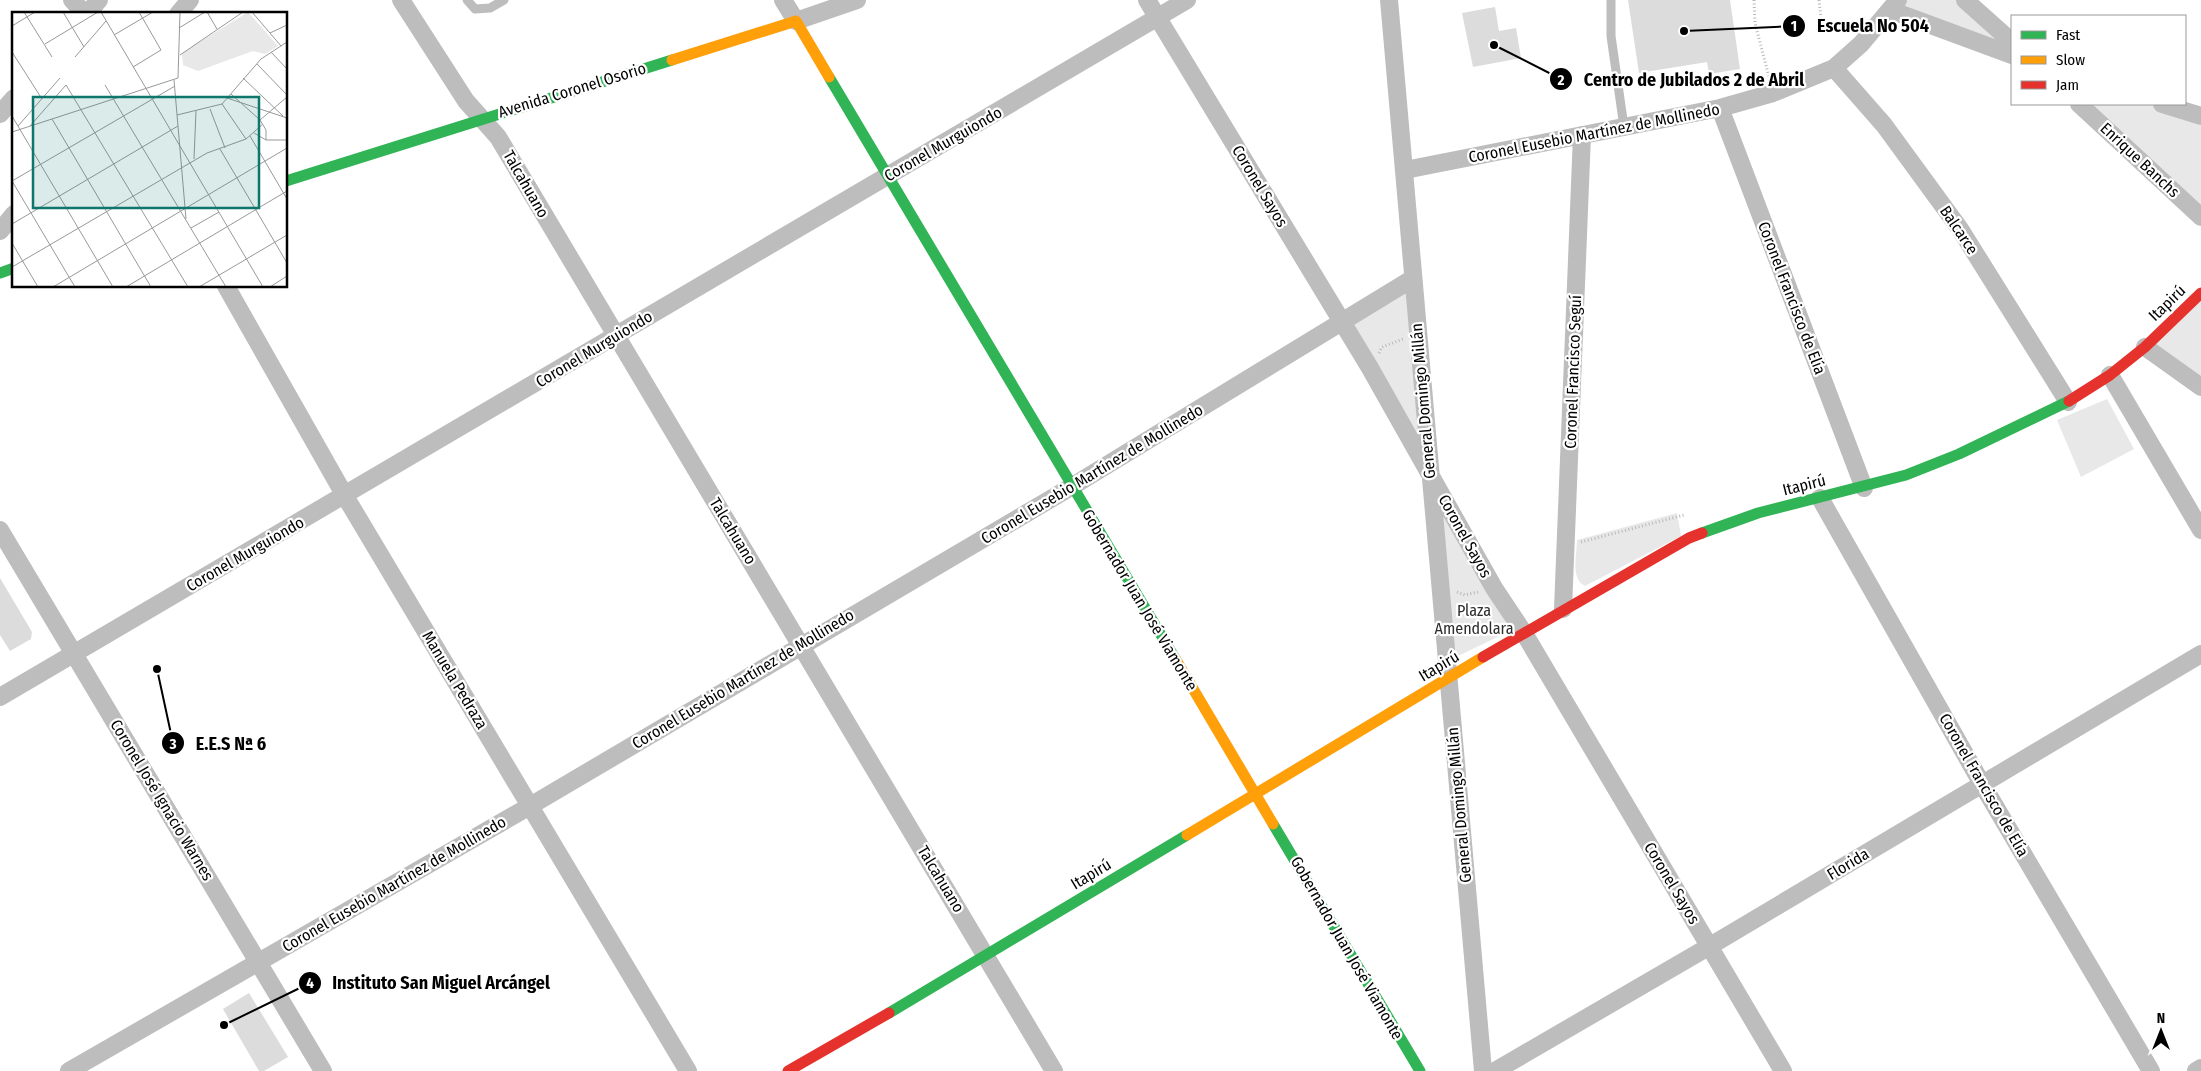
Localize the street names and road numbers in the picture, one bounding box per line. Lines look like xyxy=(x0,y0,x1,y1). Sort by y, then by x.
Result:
street label: Avenida Coronel Osorio xyxy=(496,58,648,122)
street label: Coronel Eusebio Martínez de Mollinedo xyxy=(1467,99,1721,167)
street label: Coronel Murguiondo xyxy=(881,103,1005,185)
street label: Enrique Banchs xyxy=(2097,119,2184,202)
street label: Coronel Sayos xyxy=(1228,142,1292,230)
street label: Talcahuano xyxy=(499,147,553,221)
street label: Balcarce xyxy=(1936,202,1982,258)
street label: Coronel Francisco de Elía xyxy=(1754,219,1830,377)
street label: Itapirú xyxy=(2145,281,2189,325)
street label: Coronel Francisco Seguí xyxy=(1561,295,1585,449)
street label: Coronel Murguiondo xyxy=(532,307,656,391)
street label: General Domingo Millán xyxy=(1407,322,1439,480)
street label: Coronel Eusebio Martínez de Mollinedo xyxy=(978,400,1206,548)
street label: Itapirú xyxy=(1781,471,1827,499)
street label: Coronel Sayos xyxy=(1434,491,1496,581)
street label: Talcahuano xyxy=(706,494,760,568)
street label: Gobernador Juan José Viamonte xyxy=(1078,506,1202,694)
street label: Coronel Murguiondo xyxy=(183,513,307,595)
street label: Coronel Eusebio Martínez de Mollinedo xyxy=(629,605,857,753)
street label: Manuela Pedraza xyxy=(418,628,492,733)
street label: Itapirú xyxy=(1415,647,1463,685)
street label: Coronel Francisco de Elía xyxy=(1935,710,2033,860)
street label: Coronel José Ignacio Warnes xyxy=(106,716,218,884)
street label: General Domingo Millán xyxy=(1443,726,1475,884)
street label: Coronel Eusebio Martínez de Mollinedo xyxy=(279,812,509,956)
street label: Coronel Sayos xyxy=(1640,839,1704,927)
street label: Talcahuano xyxy=(914,842,968,916)
street label: Florida xyxy=(1824,844,1872,884)
street label: Gobernador Juan José Viamonte xyxy=(1287,853,1407,1043)
street label: Itapirú xyxy=(1067,855,1115,893)

